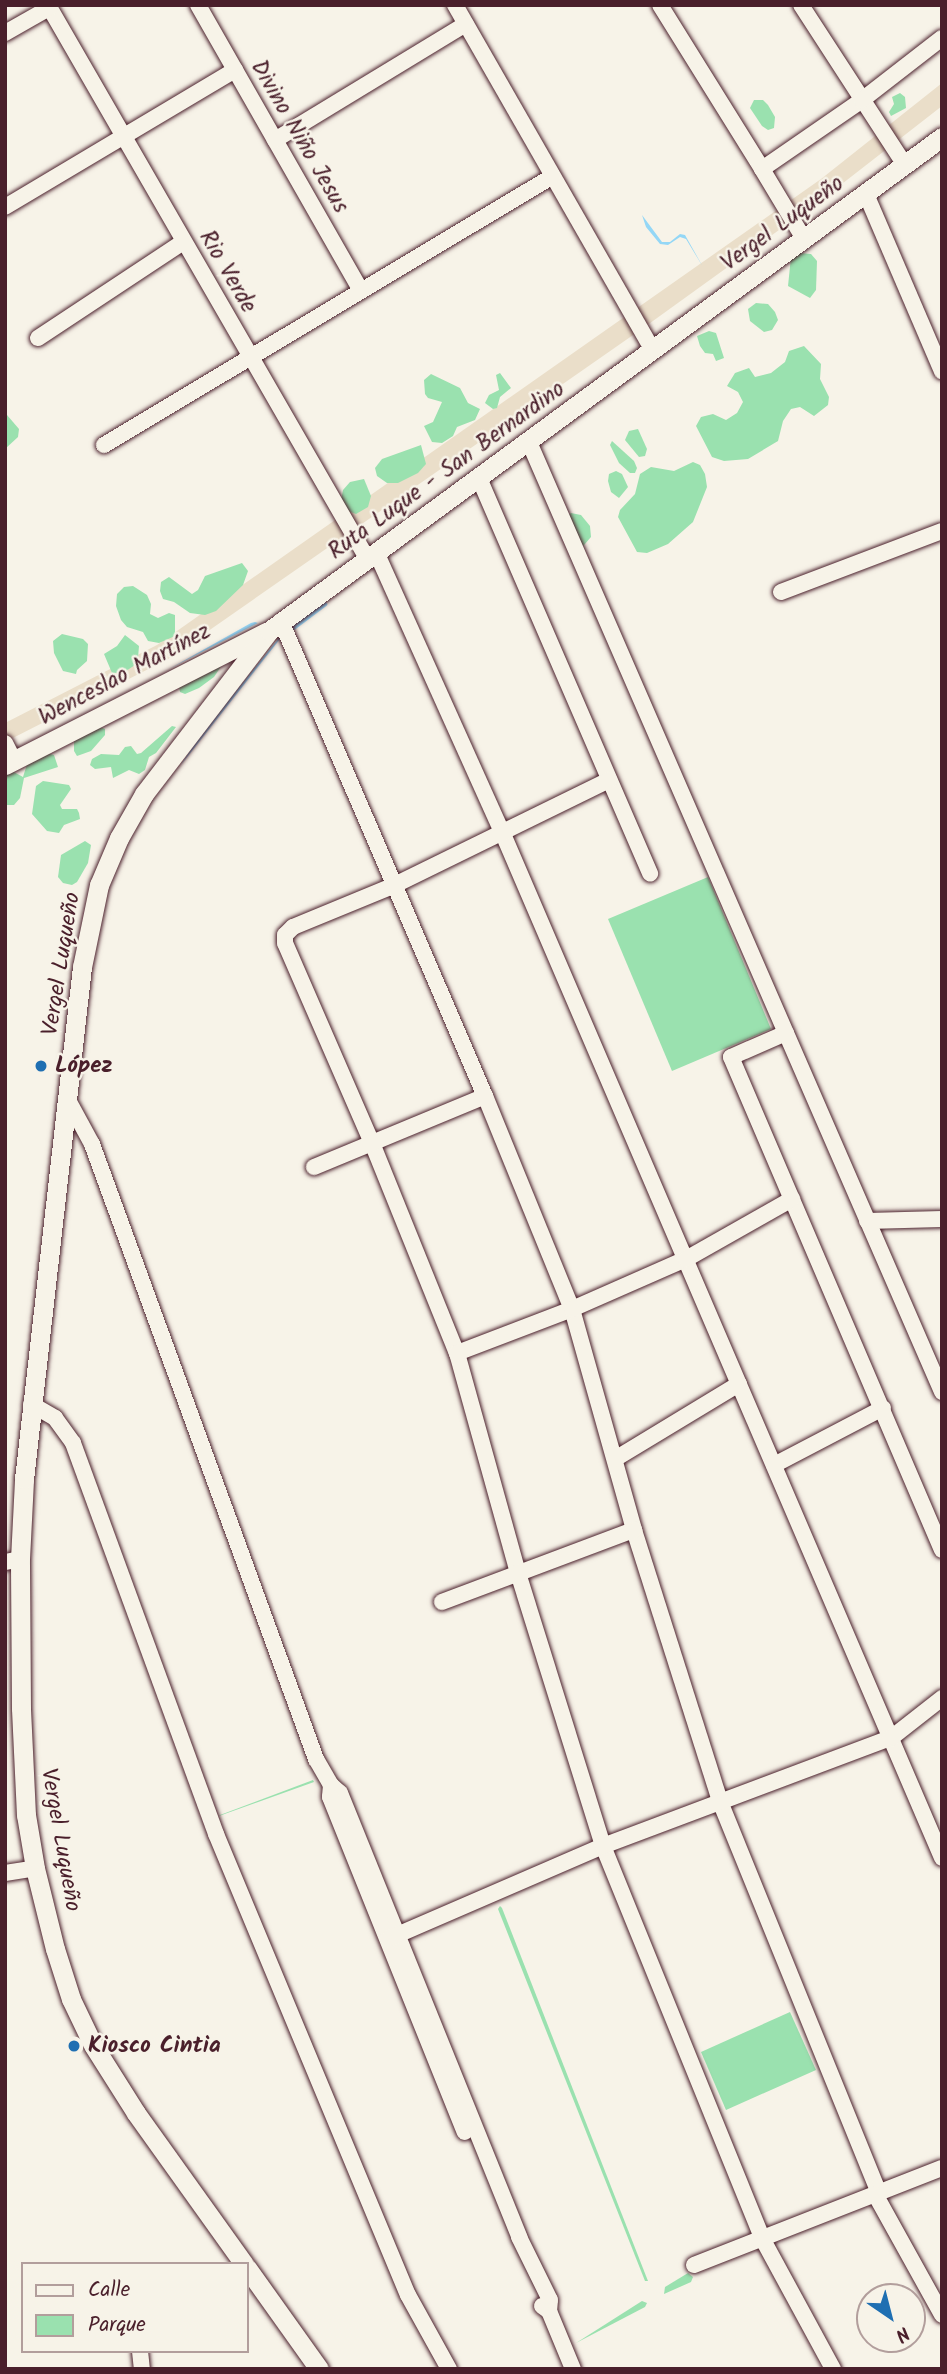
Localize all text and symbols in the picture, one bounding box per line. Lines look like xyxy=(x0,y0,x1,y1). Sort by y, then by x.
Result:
street label: Divino Niño Jesus xyxy=(244,56,354,218)
street label: Vergel Luqueño xyxy=(716,170,850,278)
street label: Rio Verde xyxy=(192,226,262,318)
street label: Ruta Luque - San Bernardino xyxy=(323,376,571,566)
street label: Wenceslao Martínez xyxy=(34,618,216,732)
street label: Vergel Luqueño xyxy=(37,890,87,1038)
place label: López xyxy=(55,1052,113,1080)
marker: López xyxy=(33,1058,49,1074)
street label: Vergel Luqueño xyxy=(34,1766,86,1914)
place label: Kiosco Cintia xyxy=(88,2032,221,2060)
marker: Kiosco Cintia xyxy=(66,2038,82,2054)
legend xyxy=(21,2262,248,2353)
text: Calle xyxy=(88,2274,130,2307)
north arrow xyxy=(856,2283,926,2353)
text: Parque xyxy=(88,2309,146,2342)
text: N xyxy=(888,2318,915,2349)

